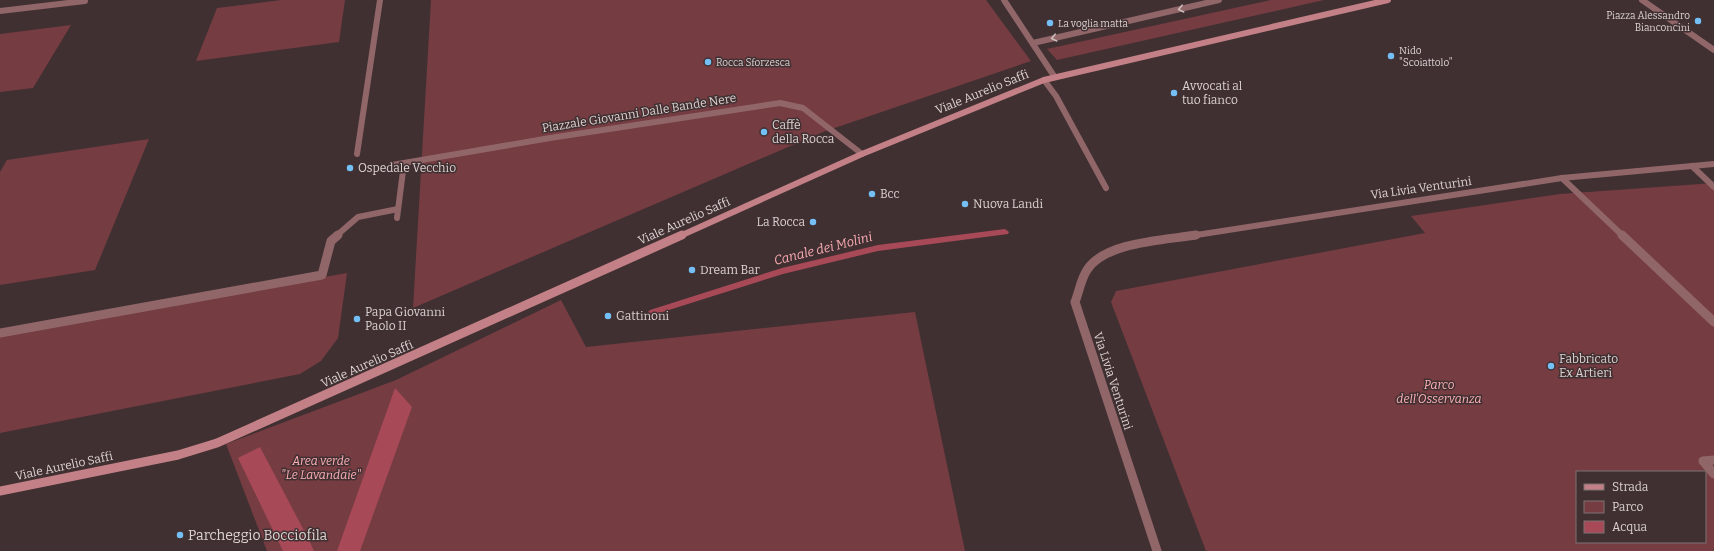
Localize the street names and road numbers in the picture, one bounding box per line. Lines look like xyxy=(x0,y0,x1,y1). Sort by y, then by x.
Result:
street label: Viale Aurelio Saffi xyxy=(933,67,1031,117)
street label: Piazzale Giovanni Dalle Bande Nere xyxy=(541,91,737,135)
street label: Via Livia Venturini xyxy=(1370,174,1473,202)
street label: Viale Aurelio Saffi xyxy=(636,194,733,248)
street label: Via Livia Venturini xyxy=(1091,330,1136,432)
street label: Viale Aurelio Saffi xyxy=(319,337,416,391)
street label: Viale Aurelio Saffi xyxy=(14,449,114,483)

